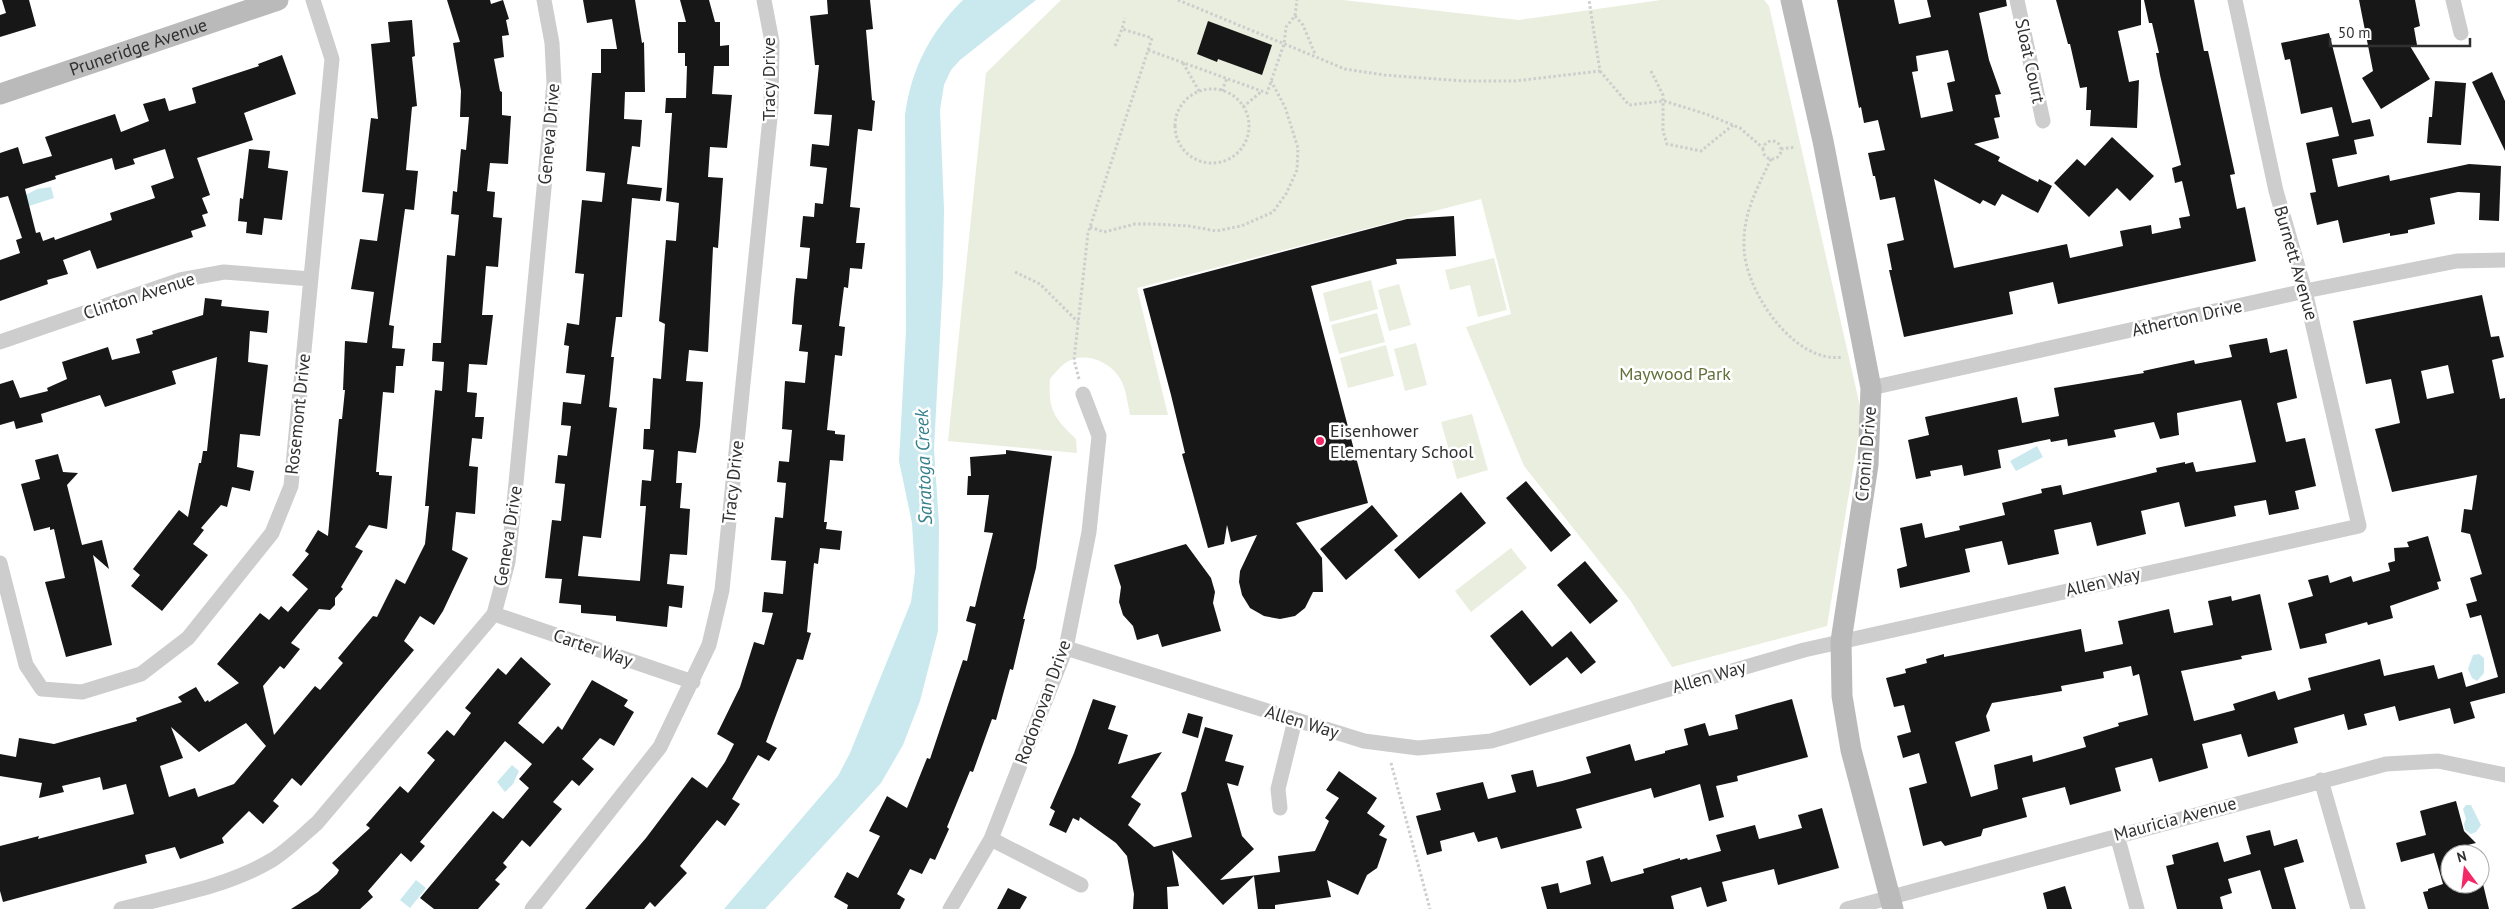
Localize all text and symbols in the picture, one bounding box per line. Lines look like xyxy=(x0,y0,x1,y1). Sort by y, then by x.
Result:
street label: Pruneridge Avenue xyxy=(66,13,210,81)
scale bar xyxy=(2330,15,2470,47)
street label: Sloat Court xyxy=(2010,16,2051,105)
text: 50 m xyxy=(2338,23,2371,42)
street label: Tracy Drive xyxy=(757,37,780,121)
street label: Geneva Drive xyxy=(533,82,564,186)
street label: Burnett Avenue xyxy=(2269,203,2324,323)
street label: Clinton Avenue xyxy=(80,267,198,324)
street label: Atherton Drive xyxy=(2129,294,2244,341)
street label: Rosemont Drive xyxy=(280,352,315,476)
park label: Maywood Park xyxy=(1619,362,1731,385)
street label: Cronin Drive xyxy=(1850,405,1881,502)
water label: Saratoga Creek xyxy=(909,407,937,525)
place label: Eisenhower Elementary School xyxy=(1330,419,1474,463)
marker: Eisenhower Elementary School xyxy=(1314,435,1326,447)
street label: Tracy Drive xyxy=(717,439,748,525)
street label: Geneva Drive xyxy=(488,484,527,588)
street label: Allen Way xyxy=(2063,562,2143,601)
street label: Carter Way xyxy=(550,623,637,672)
street label: Rodonovan Drive xyxy=(1009,636,1076,767)
street label: Allen Way xyxy=(1669,655,1749,698)
street label: Allen Way xyxy=(1262,699,1342,744)
street label: Mauricia Avenue xyxy=(2111,791,2239,846)
north arrow xyxy=(2440,844,2490,894)
text: N xyxy=(2455,847,2468,866)

